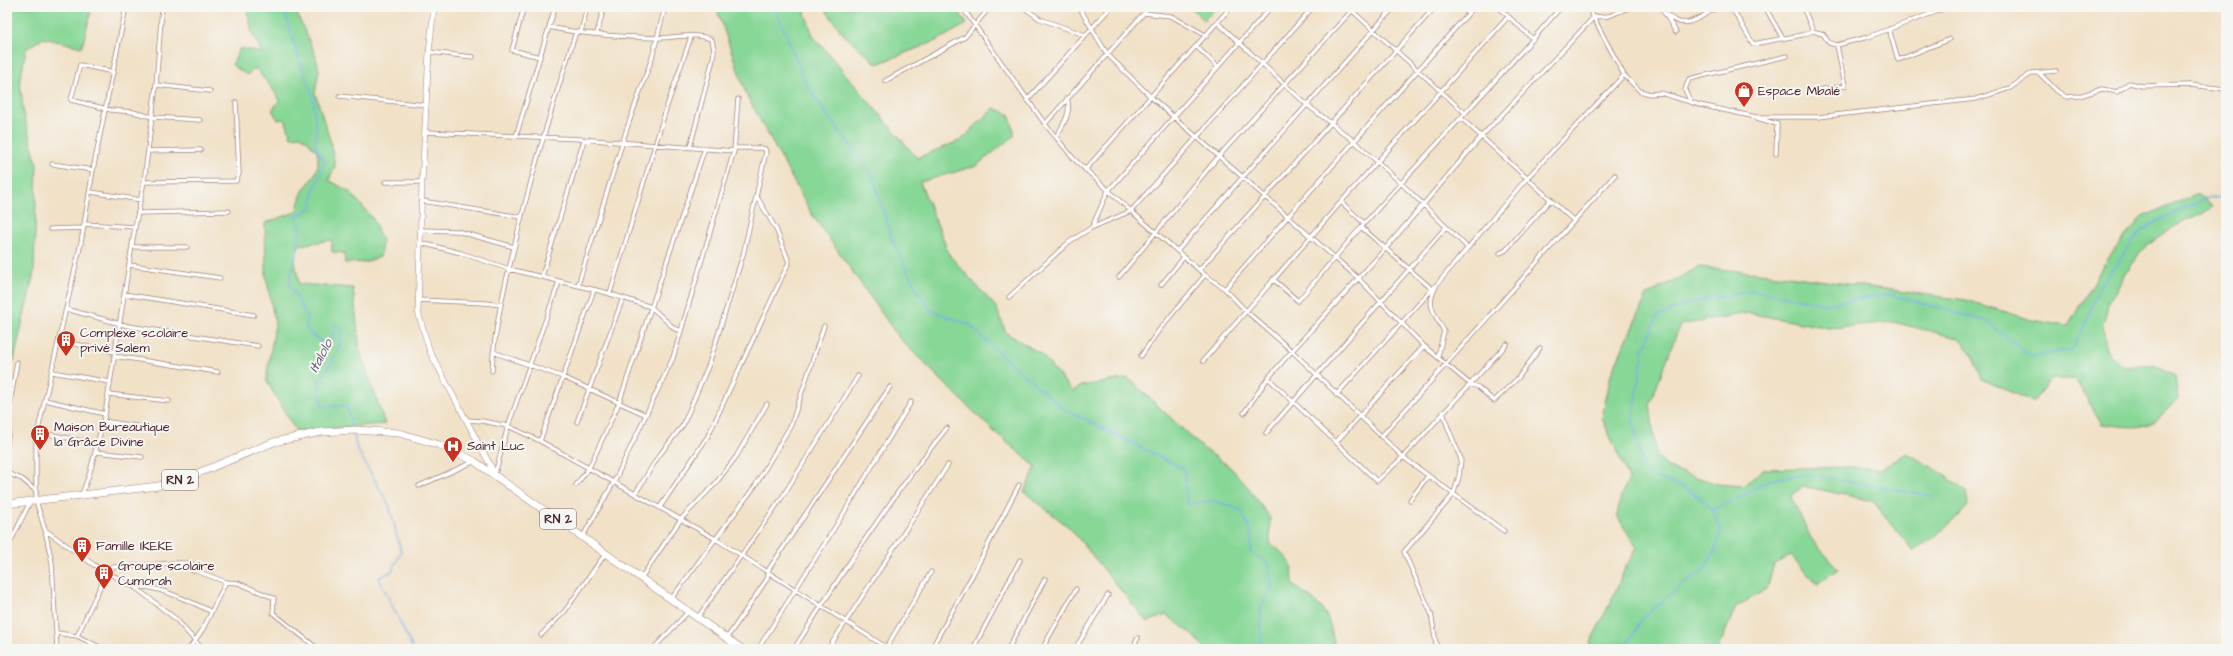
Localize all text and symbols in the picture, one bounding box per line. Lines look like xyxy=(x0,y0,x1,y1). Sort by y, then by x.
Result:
shop icon: Espace Mbalé xyxy=(1733,80,1755,108)
place label: Espace Mbalé xyxy=(1758,82,1840,100)
place label: Complexe scolaire privé Salem xyxy=(80,324,188,357)
building icon: Complexe scolaire privé Salem xyxy=(55,329,77,357)
water label: Italolo xyxy=(304,335,339,376)
place label: Maison Bureautique la Grâce Divine xyxy=(54,418,170,451)
building icon: Maison Bureautique la Grâce Divine xyxy=(29,423,51,451)
hospital icon: Saint Luc xyxy=(442,435,464,463)
place label: Saint Luc xyxy=(467,437,525,455)
road number: RN 2 xyxy=(162,470,198,490)
road number: RN 2 xyxy=(540,509,576,529)
building icon: Famille IKEKE xyxy=(71,535,93,563)
place label: Famille IKEKE xyxy=(96,537,173,555)
place label: Groupe scolaire Cumorah xyxy=(118,557,214,590)
building icon: Groupe scolaire Cumorah xyxy=(93,562,115,590)

